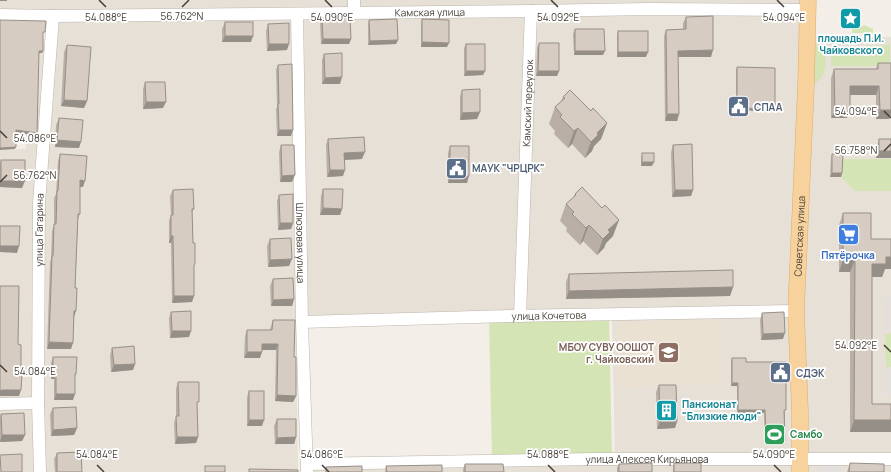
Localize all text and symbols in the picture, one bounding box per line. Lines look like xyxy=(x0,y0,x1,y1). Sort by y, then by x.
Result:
street label: Камская улица xyxy=(395,5,465,19)
place icon: площадь П.И. Чайковского xyxy=(838,5,864,31)
text: 56.762°N xyxy=(161,9,204,23)
text: 54.088°E xyxy=(85,10,127,24)
text: 54.090°E xyxy=(311,10,354,24)
text: 54.092°E xyxy=(537,10,579,24)
text: 54.094°E xyxy=(763,10,806,24)
place label: площадь П.И. Чайковского xyxy=(818,31,884,57)
street label: Камский переулок xyxy=(519,58,536,147)
public building icon: СПАА xyxy=(726,94,752,120)
place label: СПАА xyxy=(754,100,783,114)
text: 54.094°E xyxy=(835,104,878,118)
text: 54.086°E xyxy=(14,131,56,145)
text: 56.758°N xyxy=(835,143,877,157)
public building icon: МАУК "ЧРЦРК" xyxy=(444,155,470,181)
place label: МАУК "ЧРЦРК" xyxy=(472,161,545,175)
text: 56.762°N xyxy=(14,168,57,182)
street label: улица Гагарина xyxy=(32,193,47,267)
street label: Советская улица xyxy=(791,195,808,277)
street label: Шлюзовая улица xyxy=(293,203,308,283)
supermarket icon: Пятёрочка xyxy=(835,222,861,248)
place label: Пятёрочка xyxy=(821,248,875,262)
street label: улица Кочетова xyxy=(511,308,586,323)
text: 54.092°E xyxy=(835,338,877,352)
place label: МБОУ СУВУ ООШОТ г. Чайковский xyxy=(559,340,654,366)
school or university icon: МБОУ СУВУ ООШОТ г. Чайковский xyxy=(656,340,682,366)
public building icon: СДЭК xyxy=(768,360,794,386)
text: 54.084°E xyxy=(14,364,56,378)
place label: СДЭК xyxy=(796,366,825,380)
building icon: Пансионат "Близкие люди" xyxy=(653,397,679,423)
place label: Пансионат "Близкие люди" xyxy=(682,397,762,423)
sports icon: Самбо xyxy=(762,421,788,447)
place label: Самбо xyxy=(790,427,823,441)
text: 54.084°E xyxy=(76,447,118,461)
text: 54.086°E xyxy=(301,447,343,461)
text: 54.088°E xyxy=(527,447,569,461)
text: 54.090°E xyxy=(753,447,796,461)
street label: улица Алексея Кирьянова xyxy=(585,452,709,466)

